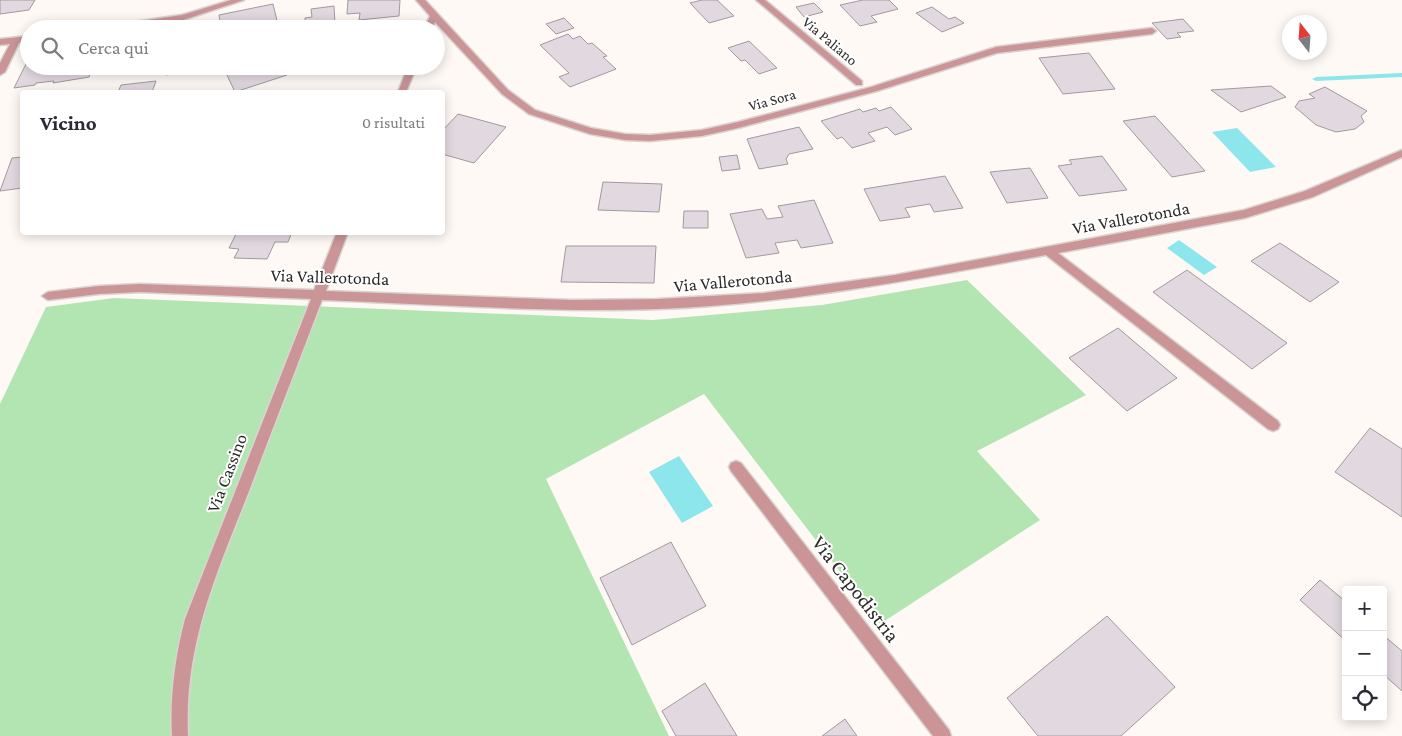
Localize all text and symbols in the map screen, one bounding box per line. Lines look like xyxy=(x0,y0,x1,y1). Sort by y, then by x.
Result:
street label: Via Paliano xyxy=(799,13,861,69)
north arrow xyxy=(1282,15,1327,60)
search box xyxy=(20,20,445,75)
icon: search xyxy=(38,34,66,62)
text: Cerca qui xyxy=(78,37,149,58)
street label: Via Sora xyxy=(747,86,798,114)
text: Vicino xyxy=(40,111,97,135)
text: 0 risultati xyxy=(362,114,425,131)
street label: Via Vallerotonda xyxy=(1071,198,1191,238)
street label: Via Vallerotonda xyxy=(270,265,390,289)
street label: Via Vallerotonda xyxy=(673,266,793,296)
street label: Via Cassino xyxy=(203,431,251,515)
street label: Via Capodistria xyxy=(807,531,905,647)
map controls xyxy=(1342,586,1387,721)
button: + xyxy=(1342,586,1387,631)
button: − xyxy=(1342,631,1387,676)
button: locate xyxy=(1342,676,1387,721)

